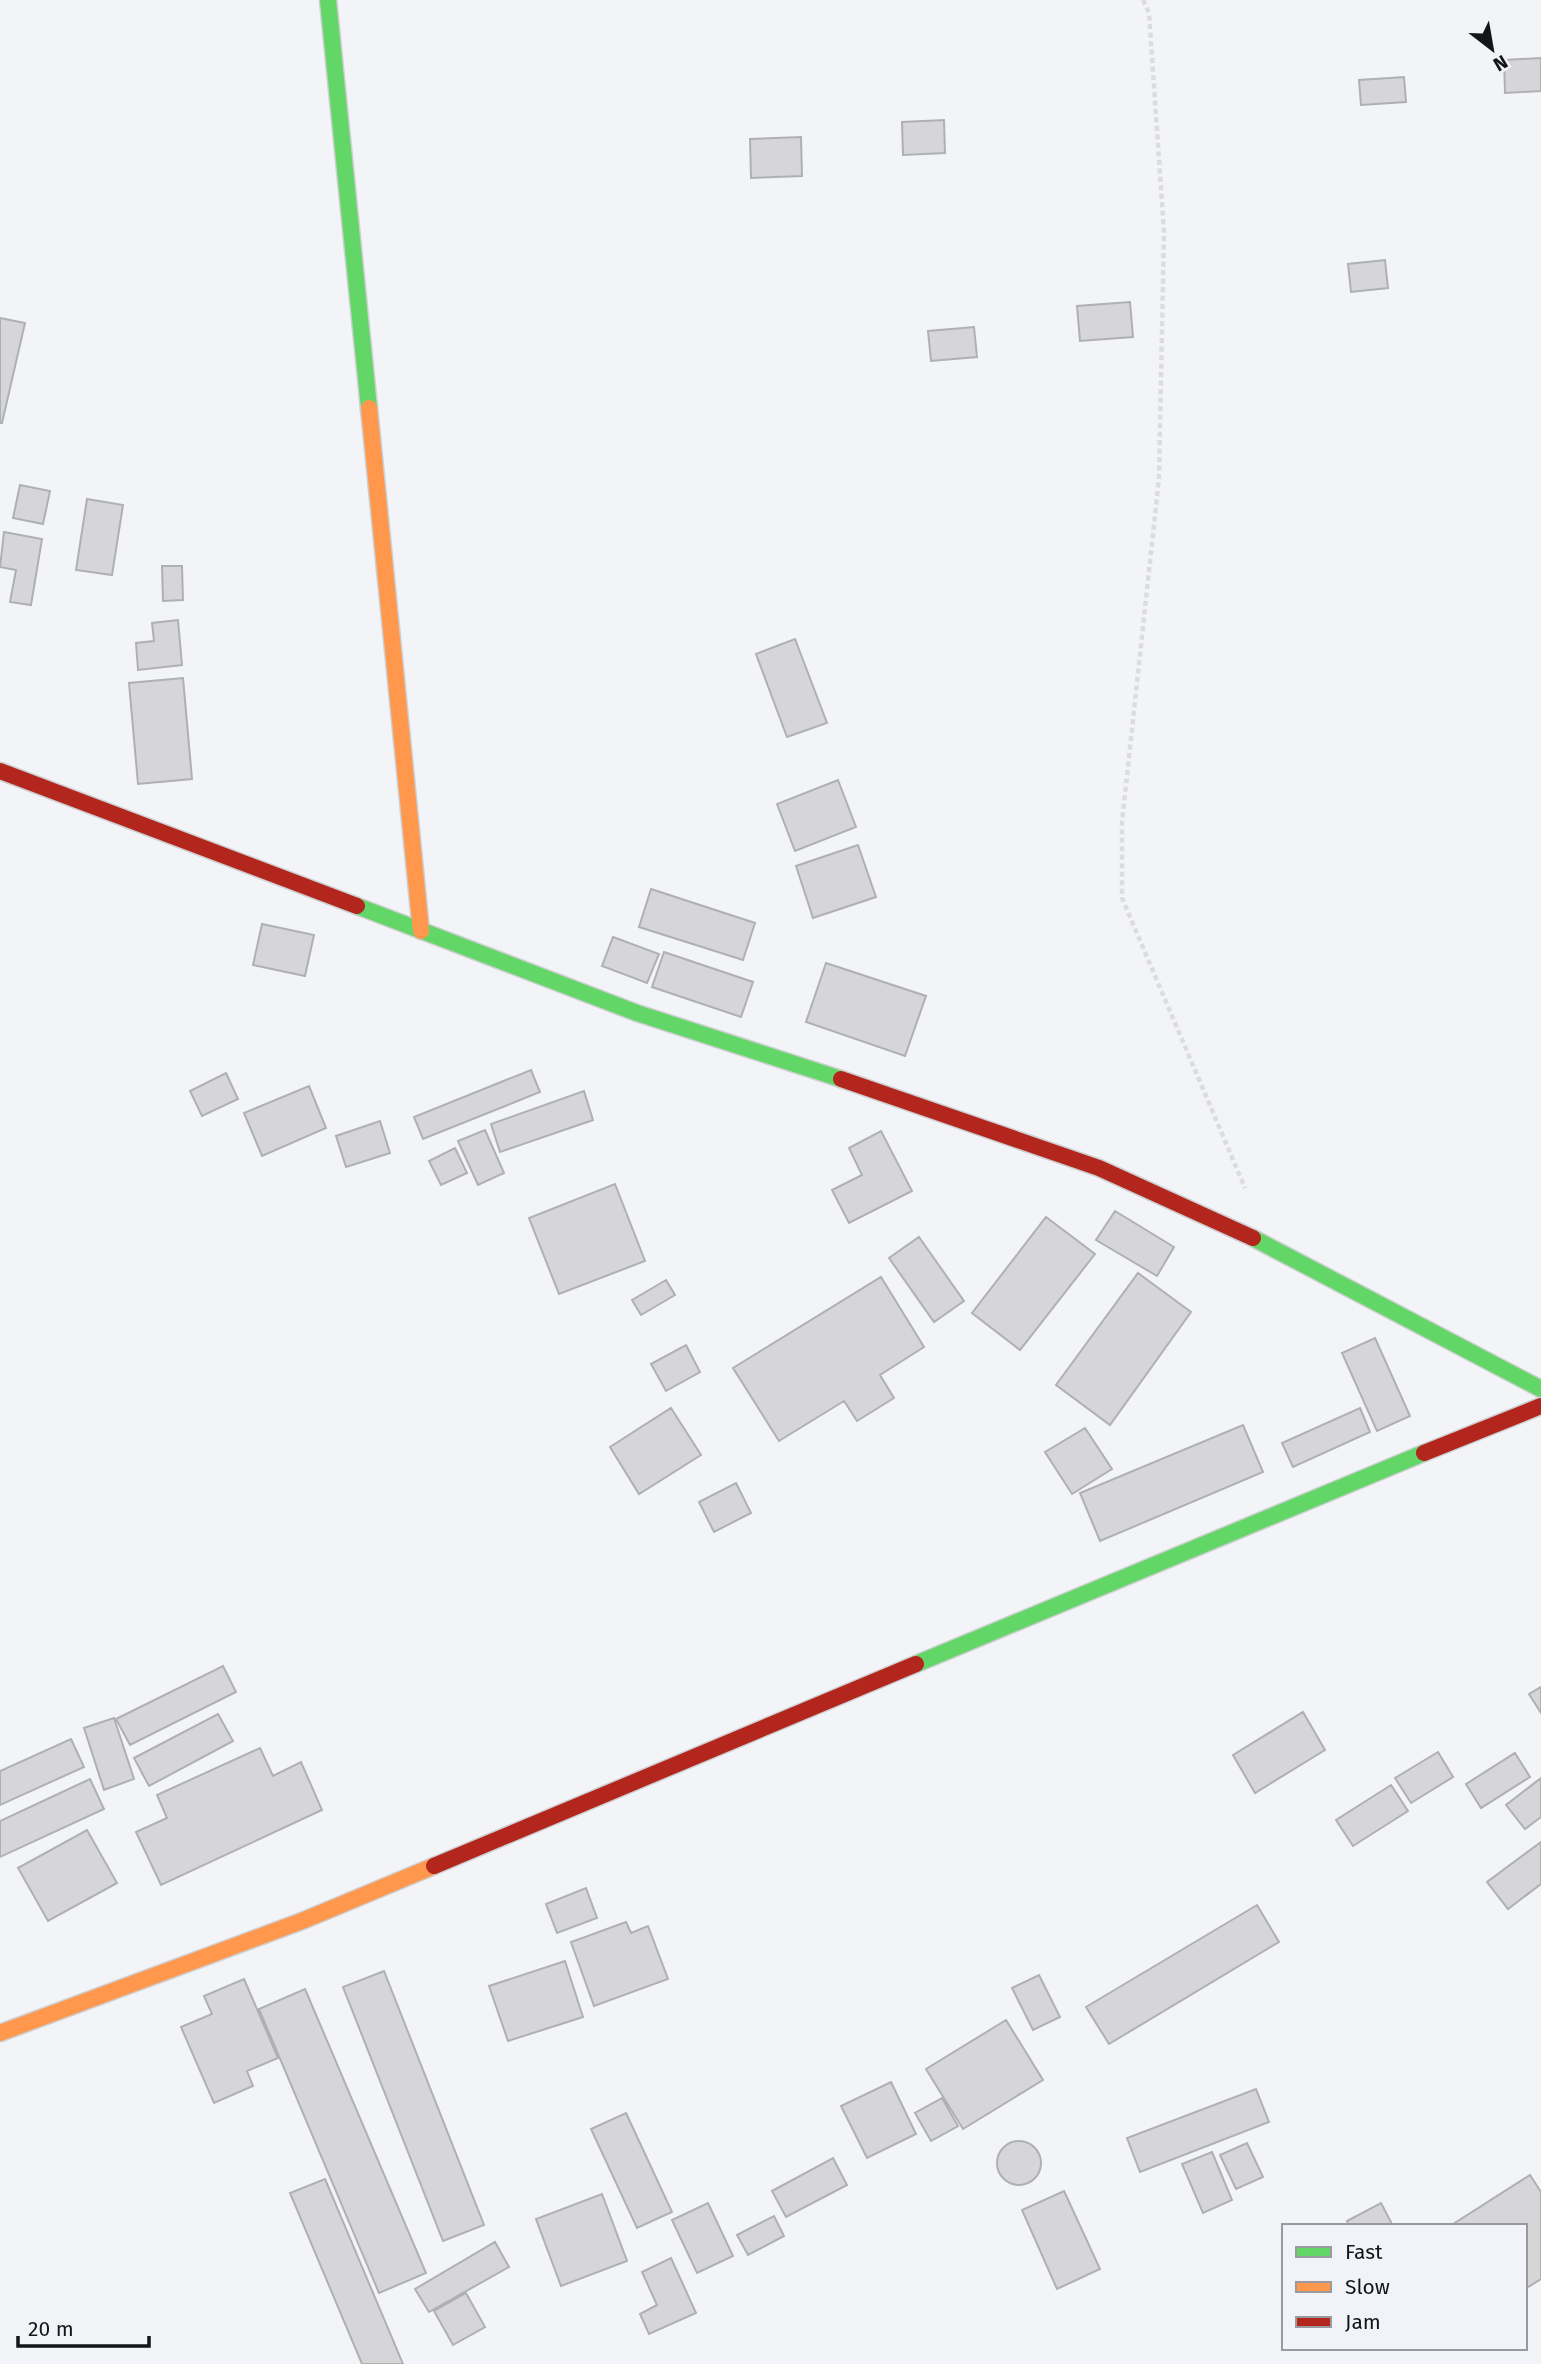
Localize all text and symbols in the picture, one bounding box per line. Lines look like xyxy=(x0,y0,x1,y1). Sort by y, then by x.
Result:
north arrow xyxy=(1457,14,1527,84)
text: N xyxy=(1489,50,1512,76)
legend xyxy=(1282,2224,1527,2350)
text: Fast xyxy=(1345,2239,1383,2265)
text: Slow xyxy=(1345,2274,1390,2300)
scale bar xyxy=(18,2304,149,2348)
text: Jam xyxy=(1345,2309,1381,2335)
text: 20 m xyxy=(28,2316,74,2342)

